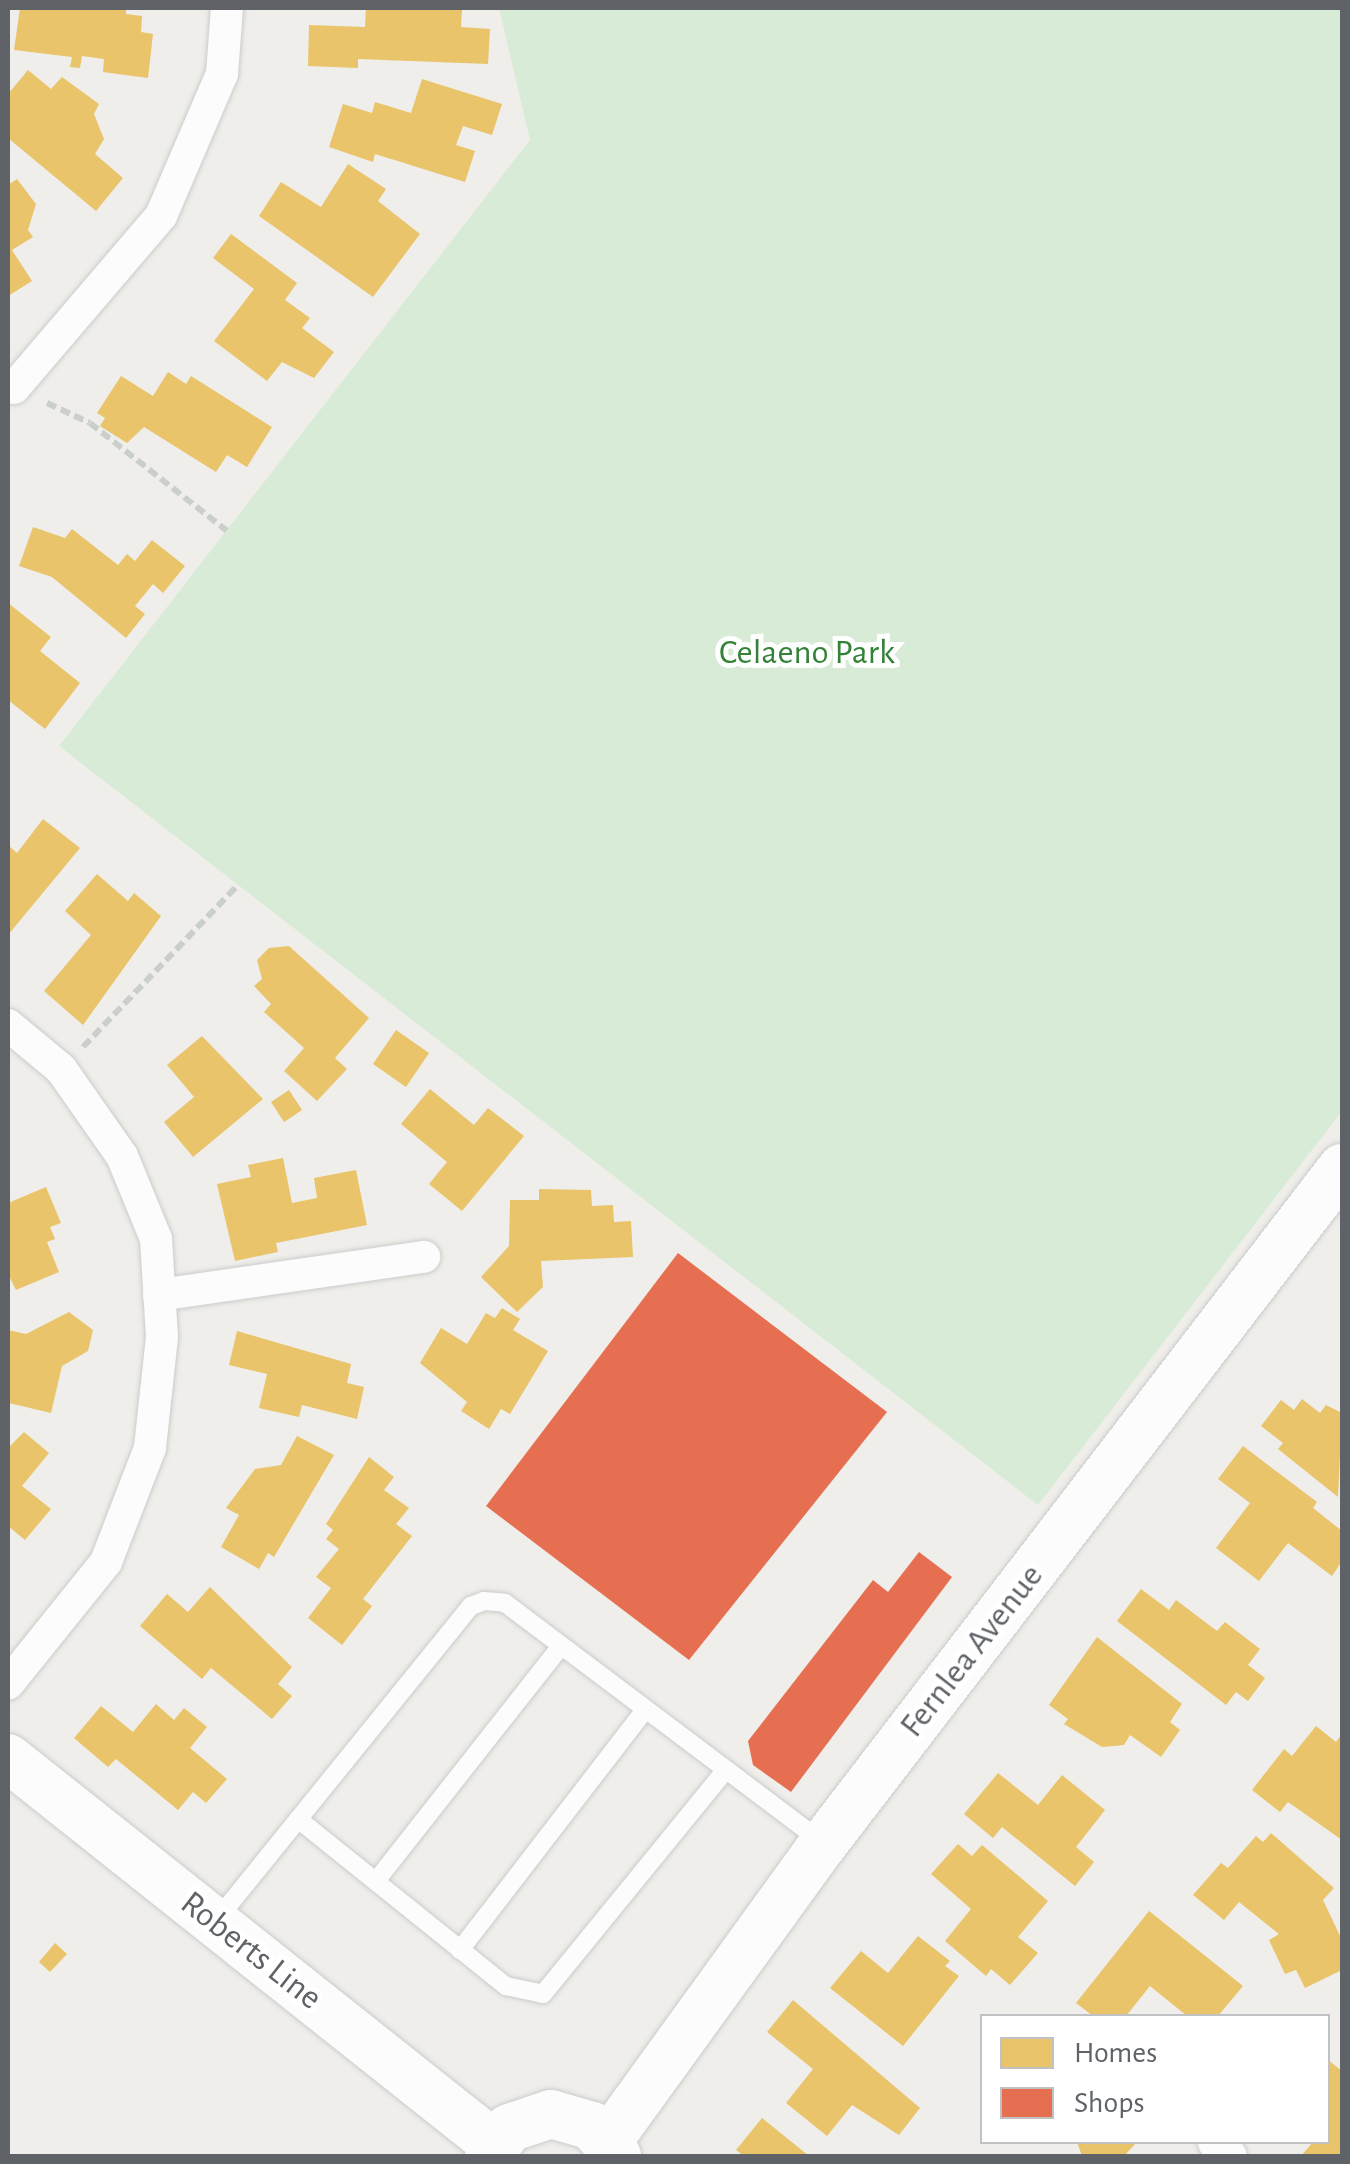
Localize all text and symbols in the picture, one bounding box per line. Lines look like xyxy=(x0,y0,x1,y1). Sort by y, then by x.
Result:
park label: Celaeno Park xyxy=(719,632,895,674)
street label: Fernlea Avenue xyxy=(891,1556,1053,1746)
street label: Roberts Line xyxy=(172,1883,330,2019)
legend xyxy=(980,2014,1330,2144)
text: Homes xyxy=(1074,2038,1157,2068)
text: Shops xyxy=(1074,2088,1145,2118)

